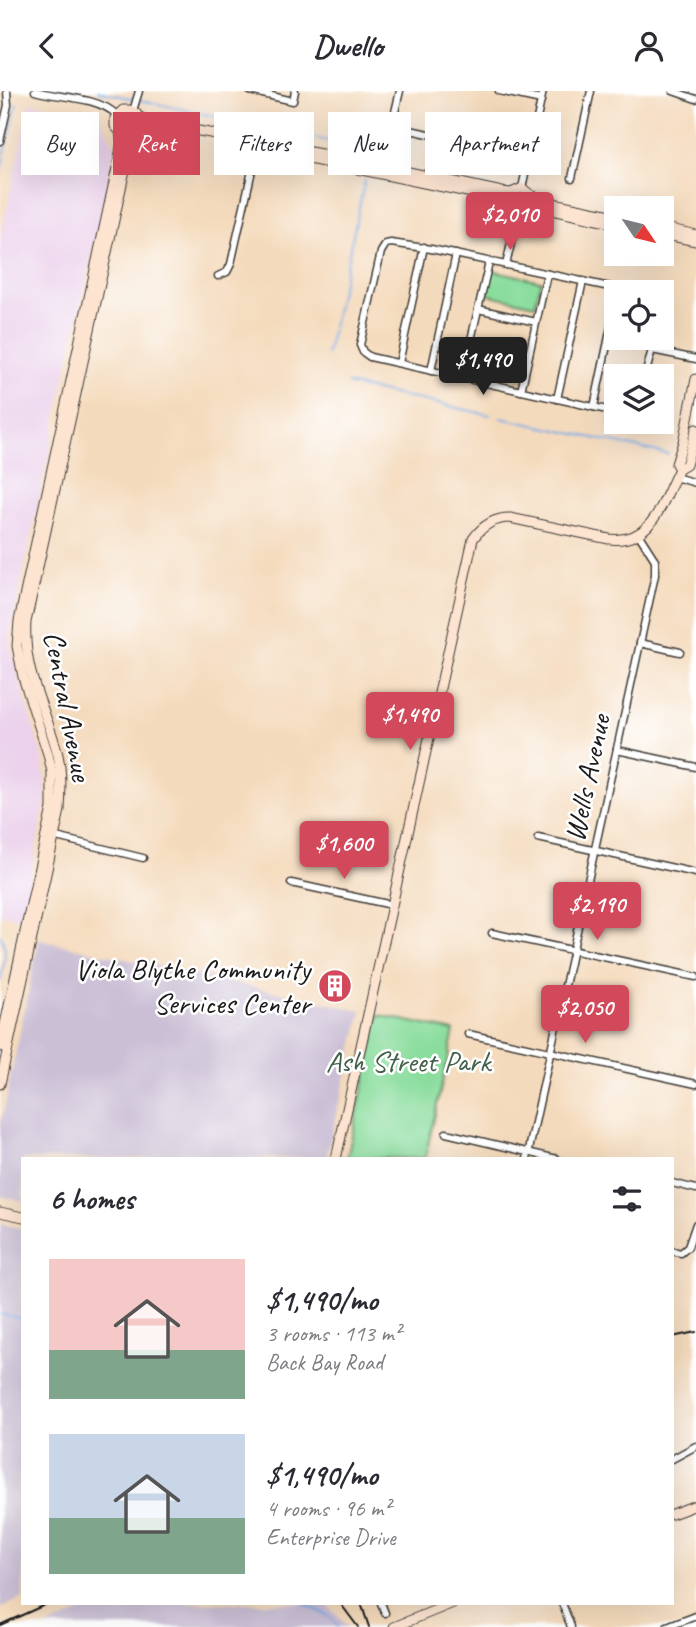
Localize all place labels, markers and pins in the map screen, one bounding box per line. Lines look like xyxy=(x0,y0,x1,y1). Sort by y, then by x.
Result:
pin: $2,010 xyxy=(453,193,567,252)
pin: $1,490 xyxy=(426,337,540,397)
pin: $1,490 xyxy=(353,693,467,752)
pin: $1,600 xyxy=(287,821,401,881)
pin: $2,190 xyxy=(540,883,654,942)
place label: Viola Blythe Community Services Center xyxy=(75,950,313,1022)
building icon: Viola Blythe Community Services Center xyxy=(316,967,354,1005)
pin: $2,050 xyxy=(528,985,642,1045)

